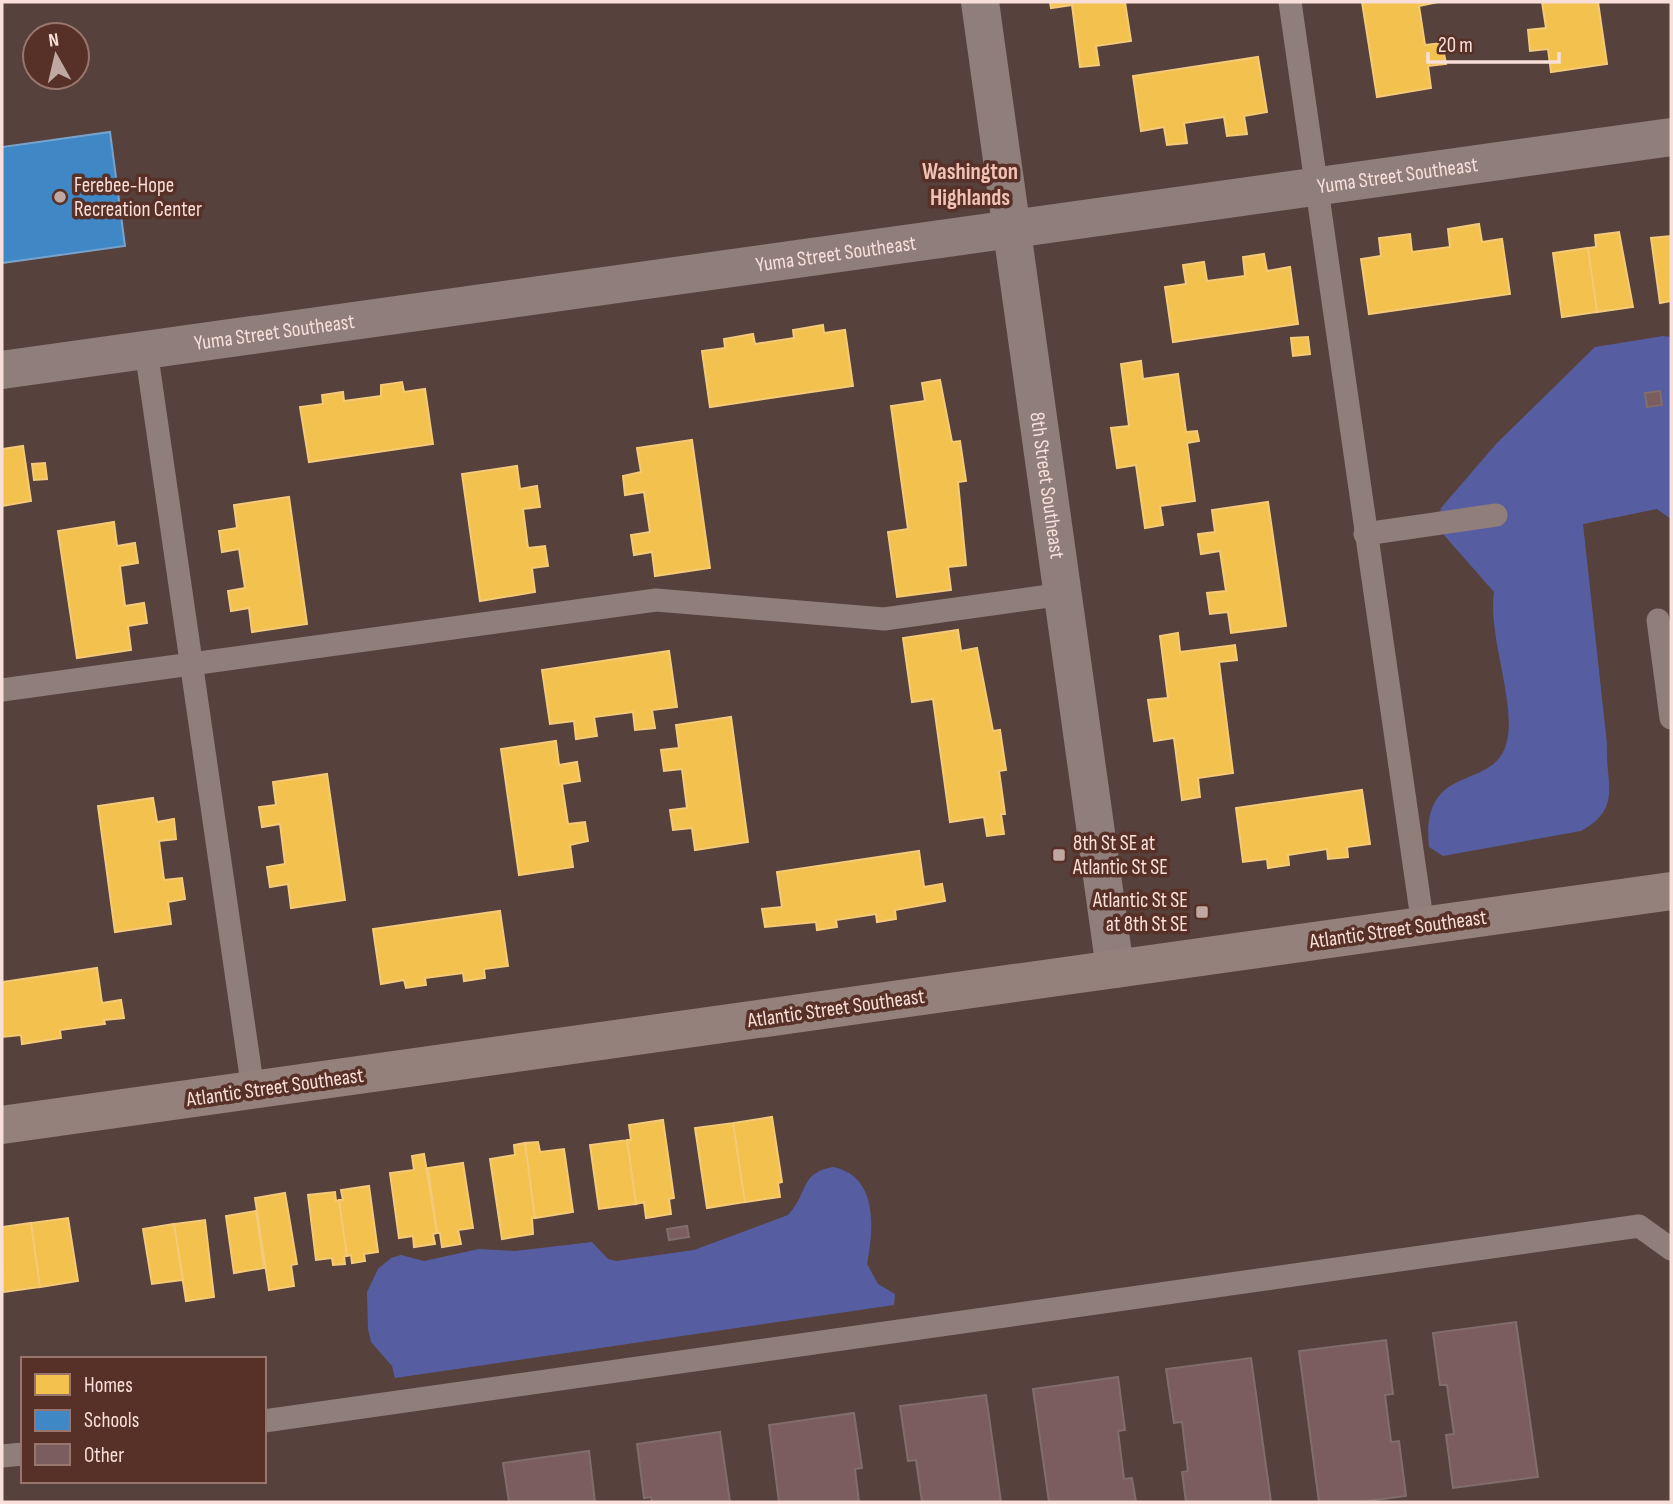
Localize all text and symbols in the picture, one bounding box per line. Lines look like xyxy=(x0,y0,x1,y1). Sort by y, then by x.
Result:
north arrow xyxy=(21,21,91,91)
scale bar xyxy=(1428,21,1559,65)
text: N xyxy=(47,29,60,53)
text: 20 m xyxy=(1438,33,1473,58)
street label: Yuma Street Southeast xyxy=(1316,152,1479,199)
district label: Washington Highlands xyxy=(922,158,1018,212)
place label: Ferebee-Hope Recreation Center xyxy=(74,173,202,222)
marker: Ferebee-Hope Recreation Center xyxy=(52,189,68,205)
street label: Yuma Street Southeast xyxy=(754,231,918,278)
street label: Yuma Street Southeast xyxy=(193,309,356,356)
street label: 8th Street Southeast xyxy=(1024,410,1070,560)
place label: 8th St SE at Atlantic St SE xyxy=(1072,831,1168,880)
marker: 8th St SE at Atlantic St SE xyxy=(1051,847,1067,863)
place label: Atlantic St SE at 8th St SE xyxy=(1092,888,1188,937)
marker: Atlantic St SE at 8th St SE xyxy=(1194,904,1210,920)
street label: Atlantic Street Southeast xyxy=(1307,905,1488,954)
street label: Atlantic Street Southeast xyxy=(745,984,926,1033)
street label: Atlantic Street Southeast xyxy=(184,1063,365,1112)
legend xyxy=(21,1357,266,1483)
text: Homes xyxy=(84,1373,133,1398)
text: Schools xyxy=(84,1408,139,1433)
text: Other xyxy=(84,1443,124,1468)

